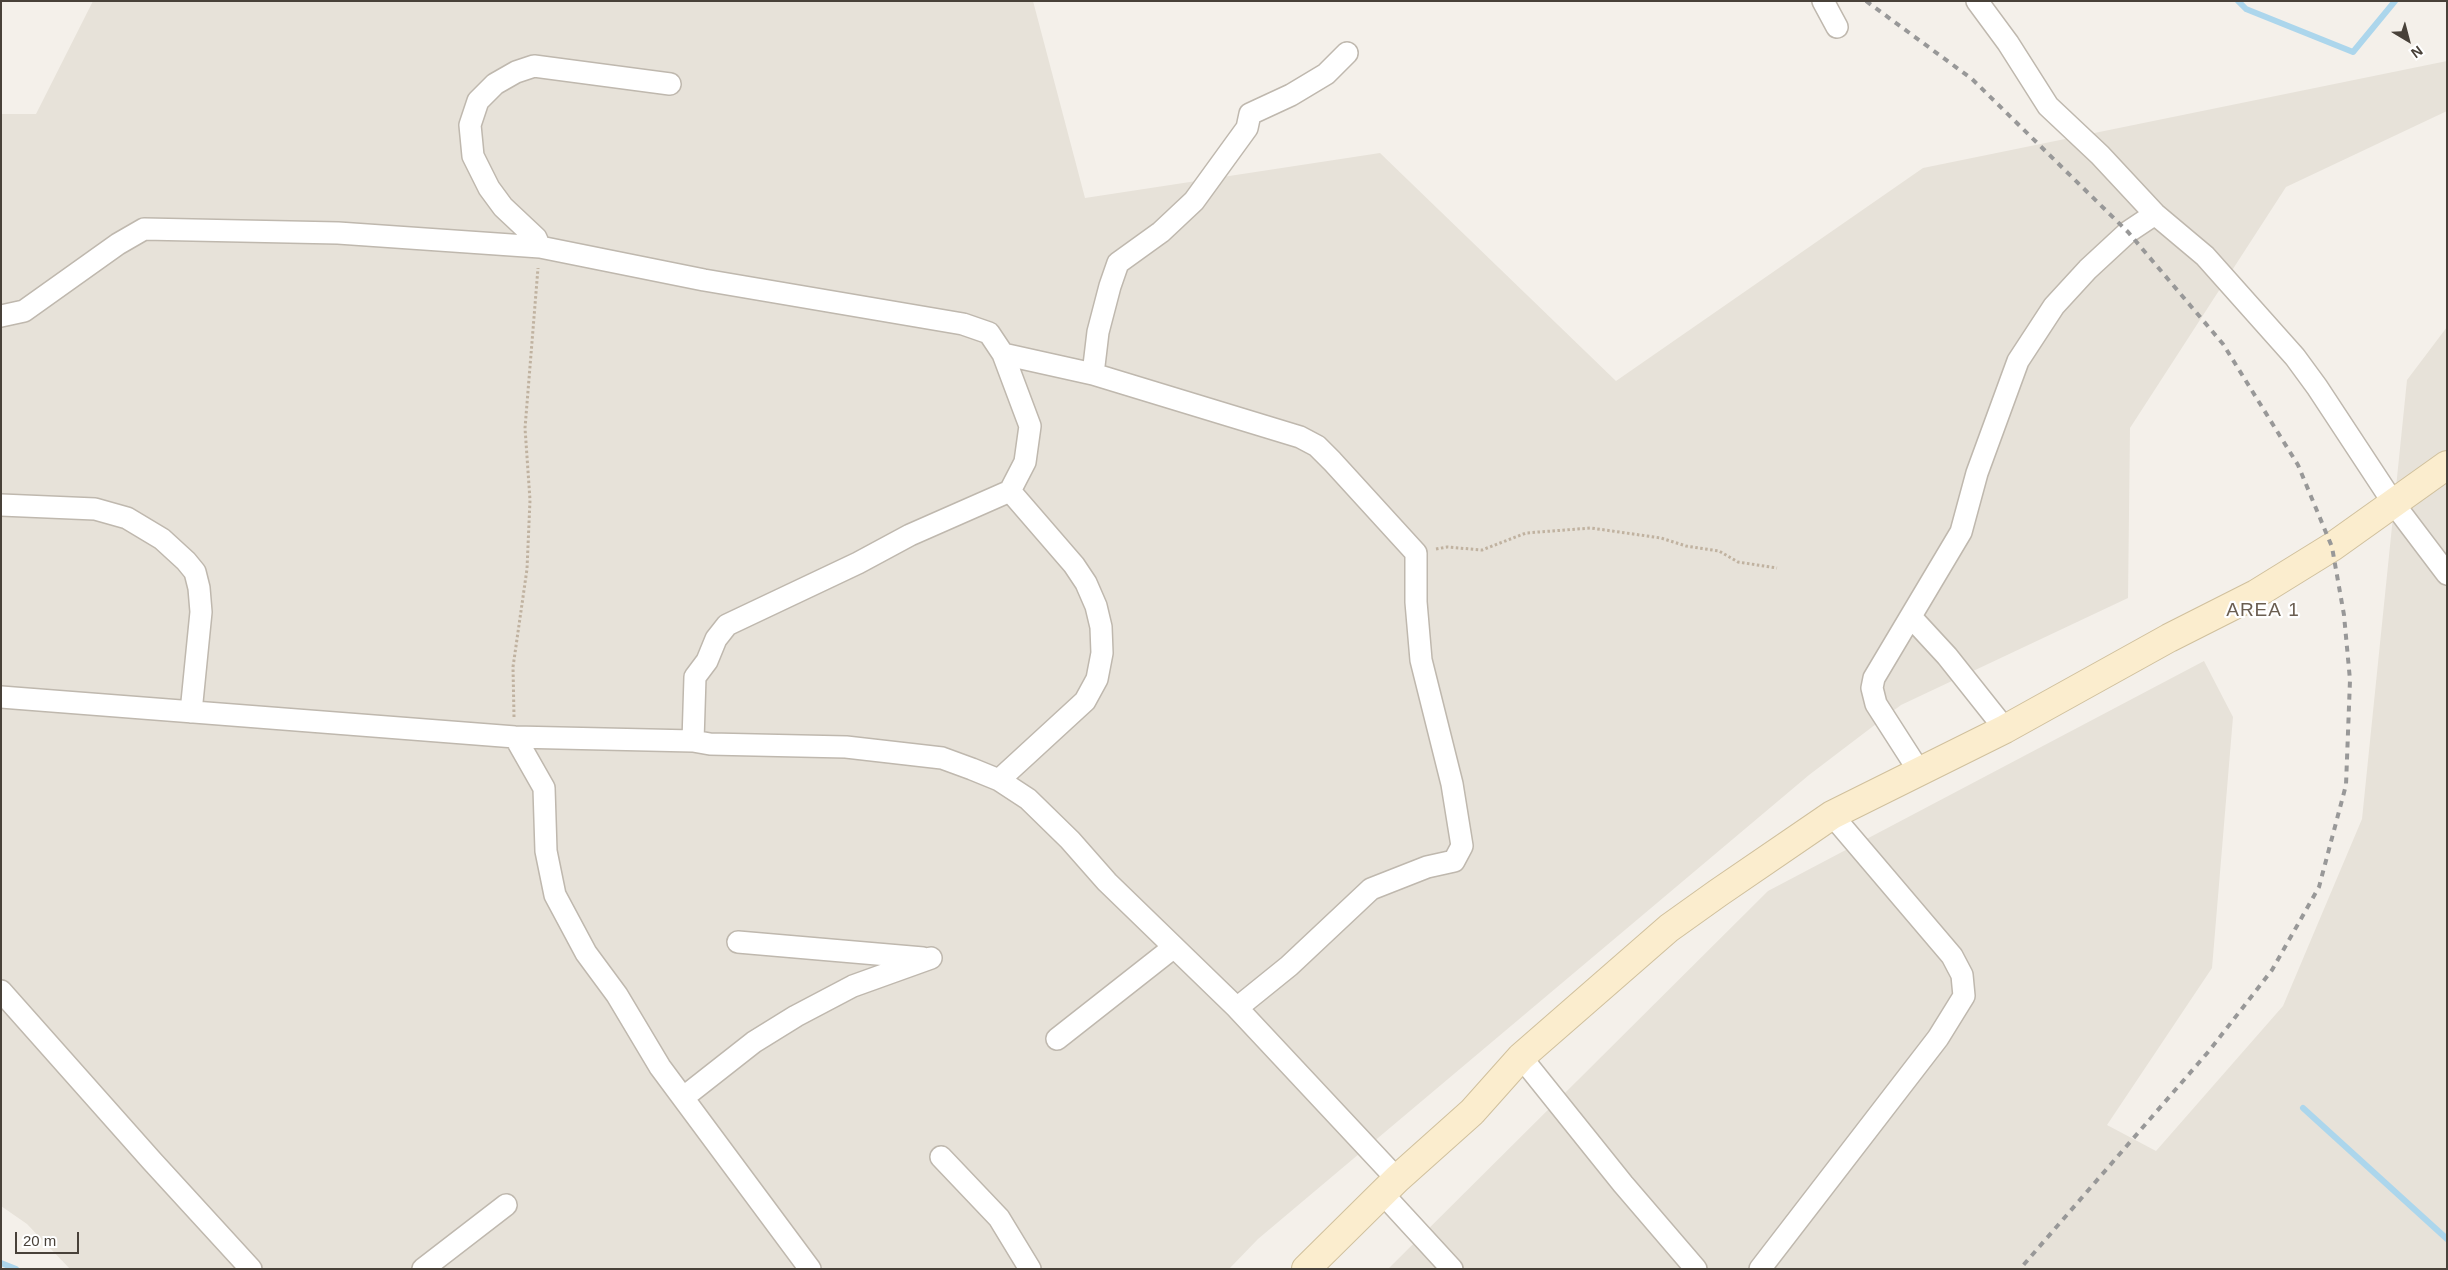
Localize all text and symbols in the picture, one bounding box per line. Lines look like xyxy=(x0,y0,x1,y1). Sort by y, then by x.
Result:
north arrow xyxy=(2383,15,2433,65)
text: N xyxy=(2408,43,2426,61)
district label: AREA 1 xyxy=(2225,600,2301,622)
scale bar xyxy=(18,1222,81,1254)
text: 20 m xyxy=(23,1232,56,1249)

